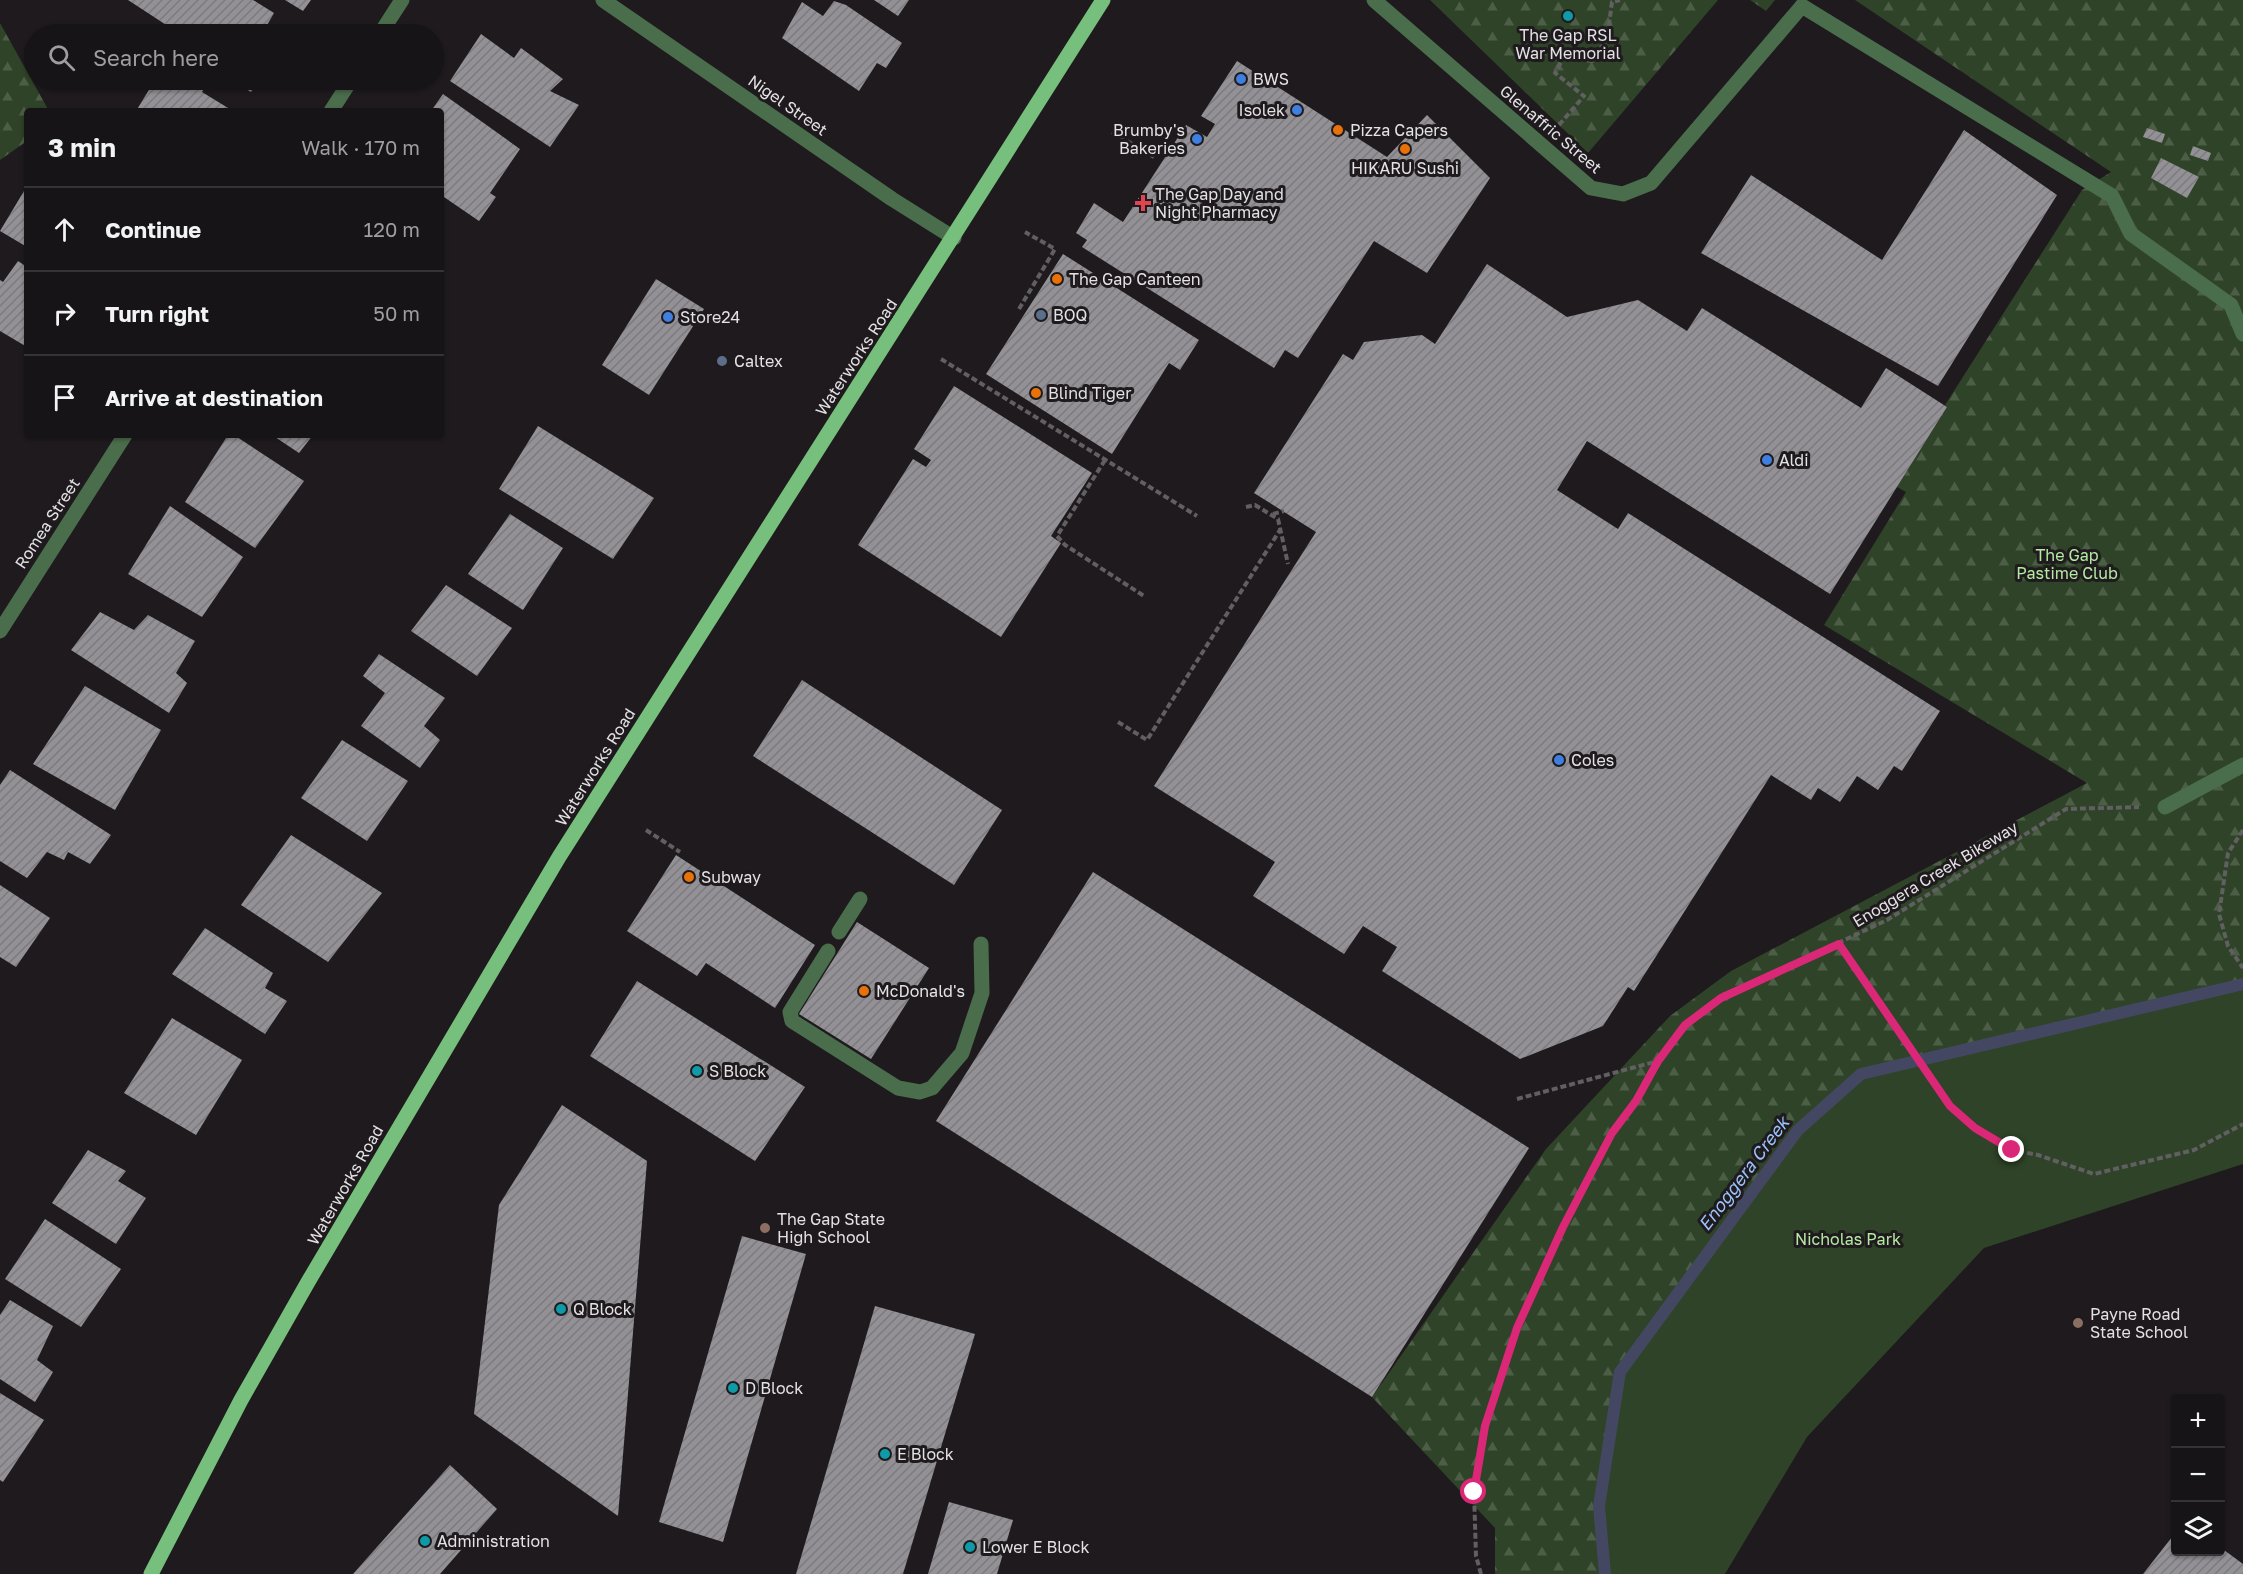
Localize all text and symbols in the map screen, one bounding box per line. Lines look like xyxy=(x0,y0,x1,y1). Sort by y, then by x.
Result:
marker: The Gap RSL War Memorial xyxy=(1561,9,1575,23)
search box xyxy=(24,24,444,90)
place label: The Gap RSL War Memorial xyxy=(1515,25,1621,63)
icon: search xyxy=(45,41,78,74)
text: Search here xyxy=(93,44,219,71)
place label: BWS xyxy=(1253,69,1289,89)
street label: Nigel Street xyxy=(745,70,831,140)
marker: BWS xyxy=(1234,72,1248,86)
street label: Glenaffric Street xyxy=(1496,81,1606,177)
place label: Isolek xyxy=(1239,100,1285,120)
marker: Isolek xyxy=(1290,103,1304,117)
place label: Brumby's Bakeries xyxy=(1113,120,1185,158)
place label: Pizza Capers xyxy=(1350,120,1448,140)
marker: Pizza Capers xyxy=(1331,123,1345,137)
text: 3 min xyxy=(48,132,116,163)
marker: Brumby's Bakeries xyxy=(1190,132,1204,146)
text: Walk · 170 m xyxy=(301,135,420,159)
marker: HIKARU Sushi xyxy=(1398,142,1412,156)
place label: HIKARU Sushi xyxy=(1351,158,1459,178)
place label: The Gap Day and Night Pharmacy xyxy=(1155,184,1284,222)
marker: The Gap Day and Night Pharmacy xyxy=(1136,196,1150,210)
icon: ahead xyxy=(48,213,81,246)
text: Continue xyxy=(105,216,201,243)
text: 120 m xyxy=(364,217,420,241)
place label: The Gap Canteen xyxy=(1069,269,1201,289)
marker: The Gap Canteen xyxy=(1050,272,1064,286)
street label: Waterworks Road xyxy=(811,295,901,419)
icon: right xyxy=(48,297,81,330)
text: Turn right xyxy=(105,300,209,327)
text: 50 m xyxy=(373,301,420,325)
place label: BOQ xyxy=(1053,305,1087,325)
place label: Store24 xyxy=(680,307,740,327)
marker: BOQ xyxy=(1034,308,1048,322)
marker: Store24 xyxy=(661,310,675,324)
place label: Caltex xyxy=(734,351,783,371)
marker: Caltex xyxy=(715,354,729,368)
icon: arrive xyxy=(48,381,81,414)
place label: Blind Tiger xyxy=(1048,383,1131,403)
text: Arrive at destination xyxy=(105,384,323,411)
marker: Blind Tiger xyxy=(1029,386,1043,400)
place label: Aldi xyxy=(1779,450,1809,470)
marker: Aldi xyxy=(1760,453,1774,467)
street label: Romea Street xyxy=(10,474,84,572)
park label: The Gap Pastime Club xyxy=(2016,545,2118,583)
street label: Waterworks Road xyxy=(551,704,639,830)
place label: Coles xyxy=(1571,750,1614,770)
marker: Coles xyxy=(1552,753,1566,767)
street label: Enoggera Creek Bikeway xyxy=(1849,817,2021,931)
place label: Subway xyxy=(701,867,761,887)
marker: Subway xyxy=(682,870,696,884)
place label: McDonald's xyxy=(876,981,965,1001)
marker: McDonald's xyxy=(857,984,871,998)
place label: S Block xyxy=(709,1061,766,1081)
marker: S Block xyxy=(690,1064,704,1078)
water label: Enoggera Creek xyxy=(1693,1111,1794,1235)
street label: Waterworks Road xyxy=(303,1121,387,1249)
route end xyxy=(1998,1136,2024,1162)
place label: The Gap State High School xyxy=(777,1209,885,1247)
marker: The Gap State High School xyxy=(758,1221,772,1235)
park label: Nicholas Park xyxy=(1795,1229,1901,1249)
place label: Q Block xyxy=(573,1299,632,1319)
marker: Q Block xyxy=(554,1302,568,1316)
place label: Payne Road State School xyxy=(2090,1304,2188,1342)
marker: Payne Road State School xyxy=(2071,1316,2085,1330)
place label: D Block xyxy=(745,1378,803,1398)
marker: D Block xyxy=(726,1381,740,1395)
map controls xyxy=(2171,1394,2225,1556)
button: + xyxy=(2171,1394,2225,1448)
place label: E Block xyxy=(897,1444,954,1464)
marker: E Block xyxy=(878,1447,892,1461)
button: − xyxy=(2171,1448,2225,1502)
route start xyxy=(1460,1478,1486,1504)
button: layers xyxy=(2171,1502,2225,1556)
place label: Administration xyxy=(437,1531,550,1551)
marker: Administration xyxy=(418,1534,432,1548)
place label: Lower E Block xyxy=(982,1537,1090,1557)
marker: Lower E Block xyxy=(963,1540,977,1554)

